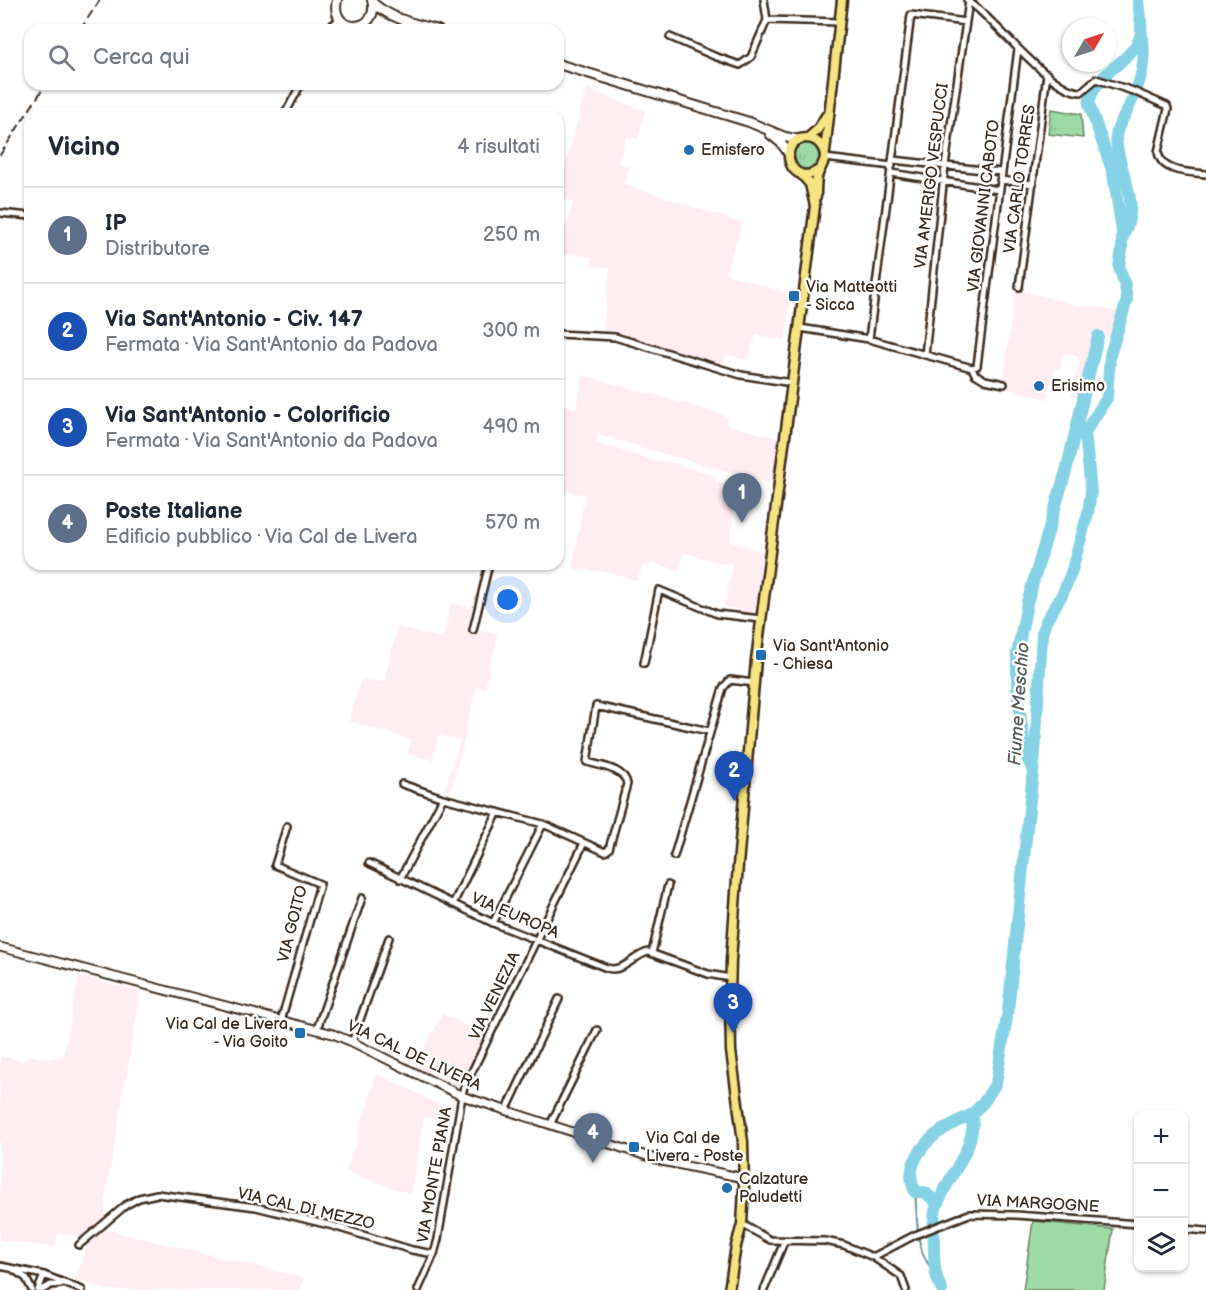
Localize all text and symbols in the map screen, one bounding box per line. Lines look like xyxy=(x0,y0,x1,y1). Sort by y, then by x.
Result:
north arrow xyxy=(1062,18,1116,72)
search box xyxy=(24,24,564,90)
icon: search xyxy=(45,41,78,74)
text: Cerca qui xyxy=(93,44,190,71)
street label: VIA AMERIGO VESPUCCI xyxy=(911,82,953,270)
street label: VIA CARLO TORRES xyxy=(1000,103,1040,255)
street label: VIA GIOVANNI CABOTO xyxy=(964,119,1004,293)
text: Vicino xyxy=(48,132,120,163)
text: 4 risultati xyxy=(457,135,540,159)
place label: Emisfero xyxy=(701,141,765,160)
marker: Emisfero xyxy=(682,143,696,157)
text: IP xyxy=(105,210,126,237)
text: 1 xyxy=(63,223,72,247)
text: 250 m xyxy=(483,223,540,247)
text: Distributore xyxy=(105,237,210,261)
place label: Via Matteotti - Sicca xyxy=(806,278,897,315)
marker: Via Matteotti - Sicca xyxy=(787,289,801,303)
text: Via Sant'Antonio - Civ. 147 xyxy=(105,306,363,333)
text: 2 xyxy=(62,319,73,343)
text: 300 m xyxy=(482,319,540,343)
text: Fermata · Via Sant'Antonio da Padova xyxy=(105,333,438,357)
place label: Erisimo xyxy=(1051,377,1105,396)
marker: Erisimo xyxy=(1032,379,1046,393)
text: Via Sant'Antonio - Colorificio xyxy=(105,402,390,429)
text: 3 xyxy=(62,415,73,439)
text: 490 m xyxy=(483,415,540,439)
text: Fermata · Via Sant'Antonio da Padova xyxy=(105,429,438,453)
pin: 1 xyxy=(722,474,762,523)
text: Poste Italiane xyxy=(105,498,242,525)
text: 4 xyxy=(62,511,73,535)
text: 570 m xyxy=(485,511,540,535)
text: Edificio pubblico · Via Cal de Livera xyxy=(105,525,418,549)
your location xyxy=(493,585,522,614)
place label: Via Sant'Antonio - Chiesa xyxy=(773,637,889,674)
water label: Fiume Meschio xyxy=(1004,642,1034,766)
marker: Via Sant'Antonio - Chiesa xyxy=(754,648,768,662)
pin: 2 xyxy=(714,752,754,801)
street label: VIA GOITO xyxy=(274,883,312,965)
street label: VIA EUROPA xyxy=(468,889,562,943)
street label: VIA VENEZIA xyxy=(465,948,525,1043)
pin: 3 xyxy=(714,984,752,1033)
place label: Via Cal de Livera - Via Goito xyxy=(166,1015,288,1052)
street label: VIA CAL DE LIVERA xyxy=(344,1017,484,1096)
marker: Via Cal de Livera - Via Goito xyxy=(293,1026,307,1040)
street label: VIA MONTE PIANA xyxy=(414,1105,456,1245)
map controls xyxy=(1134,1110,1188,1272)
button: + xyxy=(1134,1110,1188,1164)
pin: 4 xyxy=(574,1114,612,1163)
place label: Via Cal de Livera - Poste xyxy=(646,1129,744,1166)
marker: Via Cal de Livera - Poste xyxy=(627,1140,641,1154)
button: − xyxy=(1134,1164,1188,1218)
place label: Calzature Paludetti xyxy=(739,1170,809,1207)
marker: Calzature Paludetti xyxy=(720,1181,734,1195)
street label: VIA CAL DI MEZZO xyxy=(236,1184,376,1234)
street label: VIA MARGOGNE xyxy=(976,1191,1100,1217)
button: layers xyxy=(1134,1218,1188,1272)

